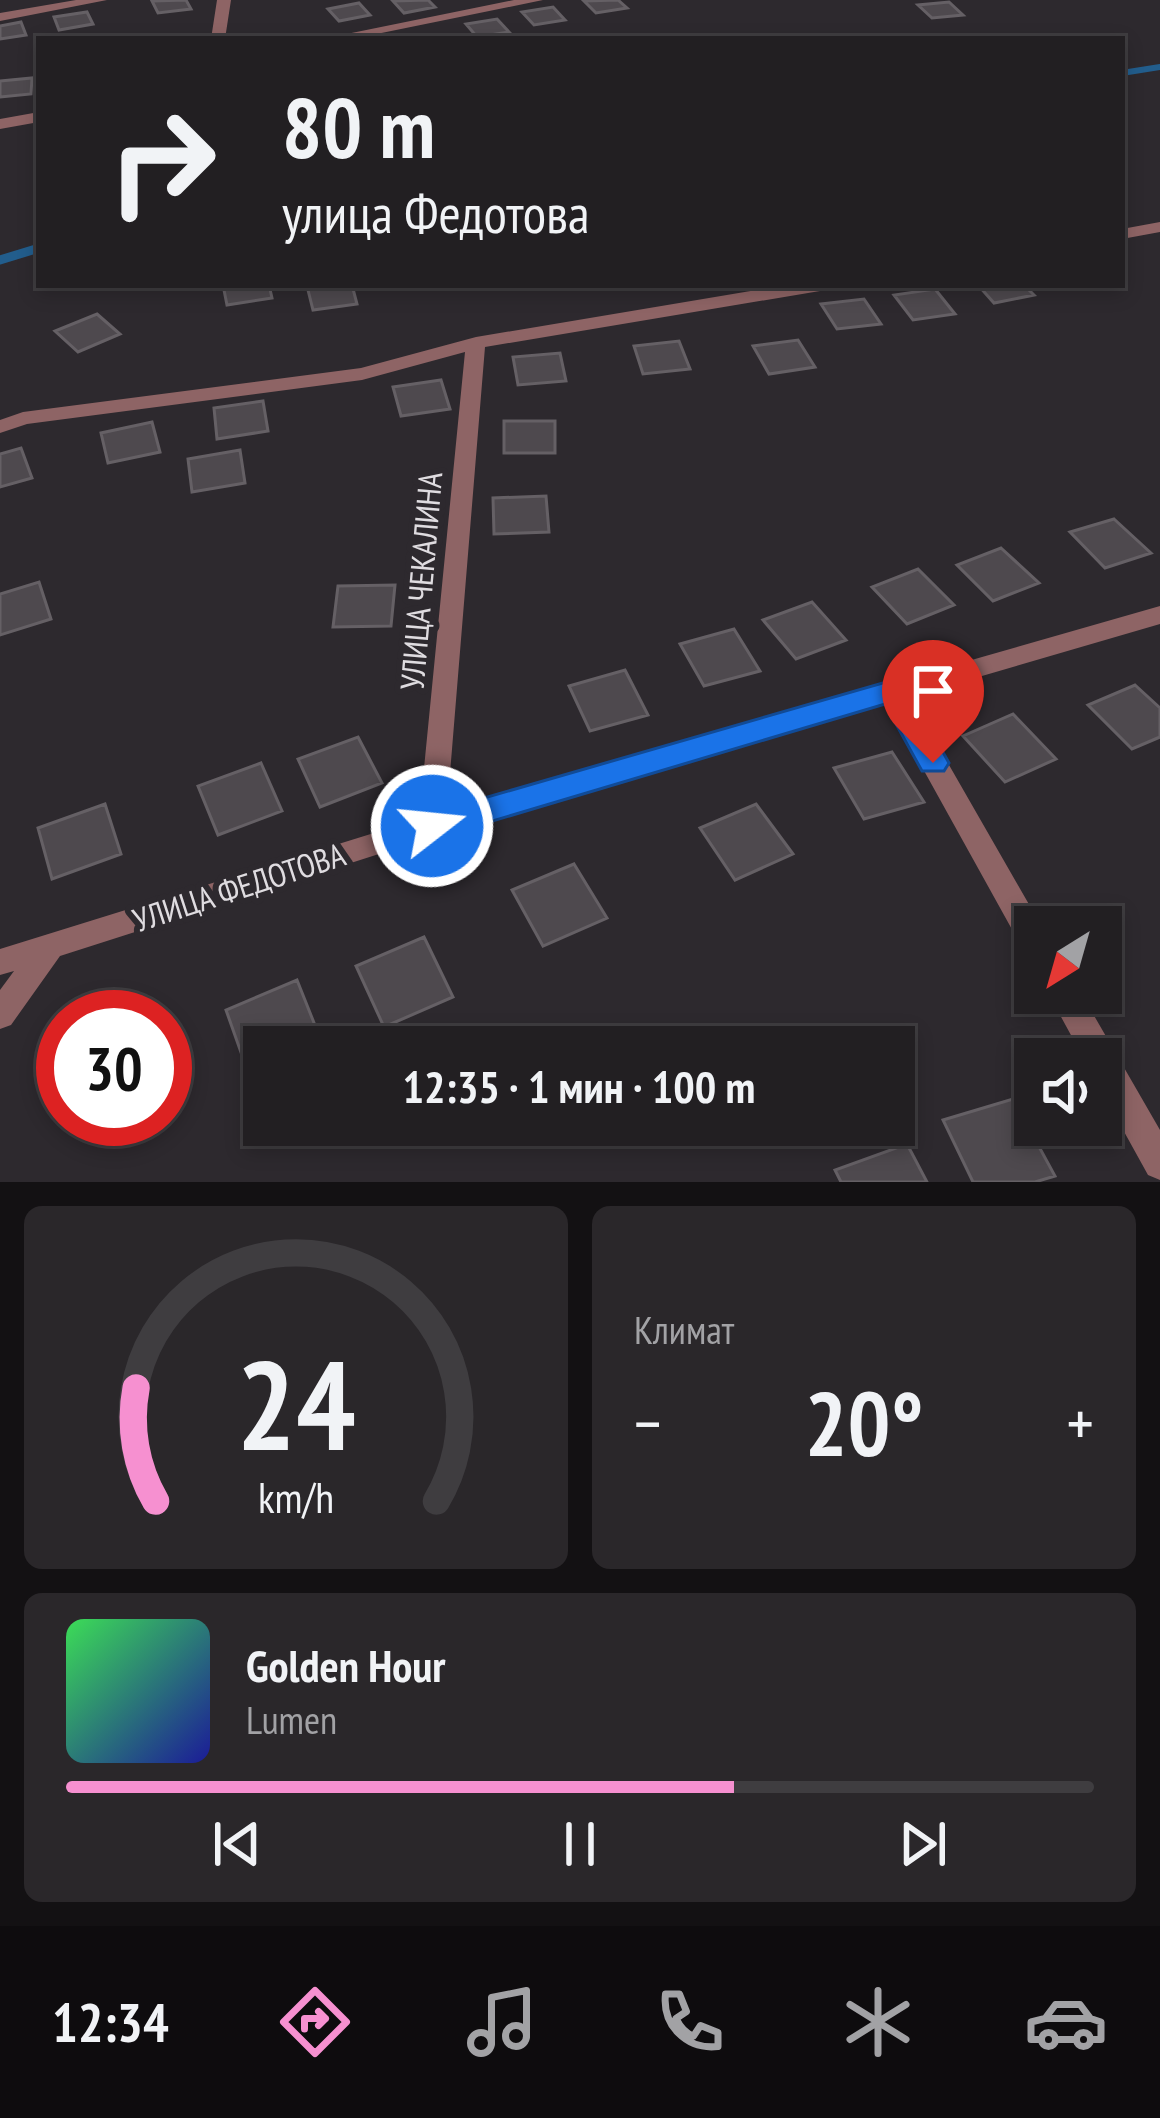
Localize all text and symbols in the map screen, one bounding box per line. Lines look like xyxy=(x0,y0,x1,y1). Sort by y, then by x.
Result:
text: 80 m xyxy=(282,72,435,181)
icon: right xyxy=(84,84,240,240)
text: улица Федотова xyxy=(282,178,590,248)
street label: УЛИЦА ЧЕКАЛИНА xyxy=(390,470,451,692)
pin xyxy=(882,640,984,763)
icon: arrive xyxy=(900,658,966,724)
position arrow xyxy=(369,763,495,889)
street label: УЛИЦА ФЕДОТОВА xyxy=(127,832,351,941)
north arrow xyxy=(1014,906,1122,1014)
map controls xyxy=(1014,906,1122,1146)
speed limit sign: 30 xyxy=(36,990,192,1146)
button: sound xyxy=(1014,1038,1122,1146)
text: 12:35 · 1 мин · 100 m xyxy=(403,1057,755,1115)
text: Климат xyxy=(634,1304,734,1355)
text: 24 xyxy=(236,1323,356,1484)
text: 20° xyxy=(805,1364,923,1481)
text: − xyxy=(634,1380,661,1465)
text: + xyxy=(1067,1380,1094,1465)
text: km/h xyxy=(258,1468,334,1524)
text: Golden Hour xyxy=(246,1636,446,1694)
text: Lumen xyxy=(246,1694,337,1745)
icon: previous xyxy=(204,1811,270,1877)
icon: pause xyxy=(547,1811,613,1877)
icon: next xyxy=(890,1811,956,1877)
icon: directions xyxy=(273,1980,357,2064)
icon: music xyxy=(460,1980,544,2064)
icon: phone xyxy=(648,1980,732,2064)
icon: climate xyxy=(836,1980,920,2064)
icon: car xyxy=(1024,1980,1108,2064)
text: 12:34 xyxy=(52,1987,169,2057)

